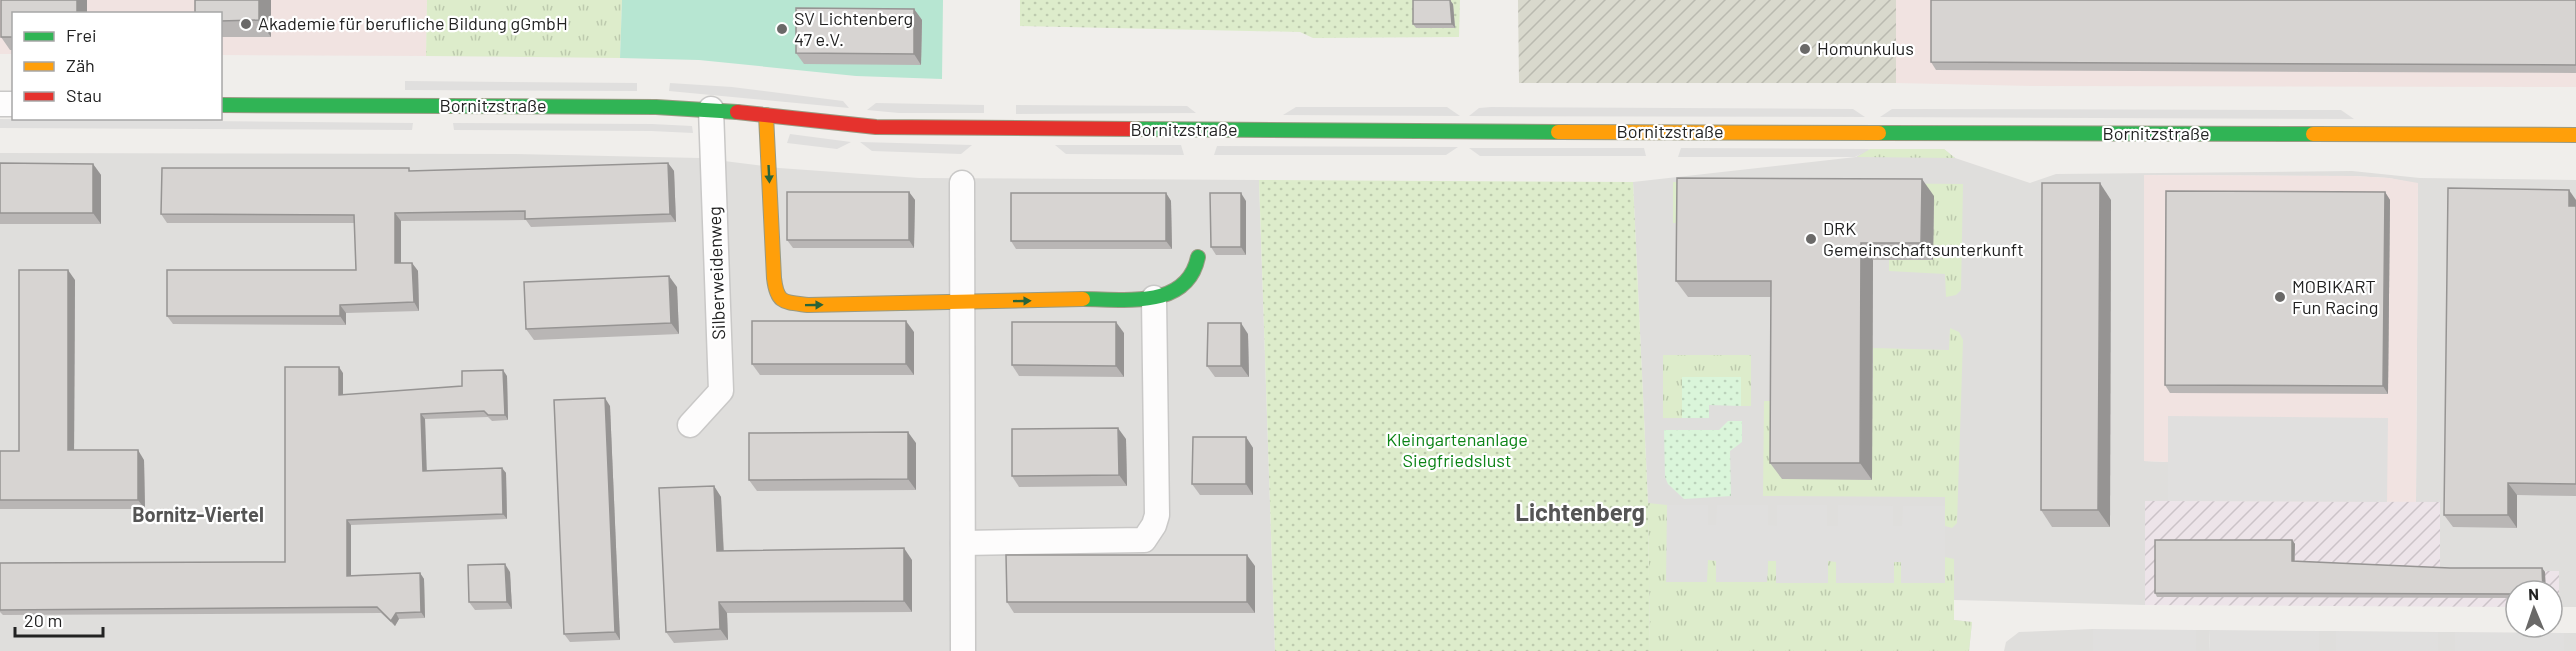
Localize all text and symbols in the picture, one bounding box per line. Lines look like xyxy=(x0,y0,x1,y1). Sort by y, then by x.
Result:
place label: SV Lichtenberg 47 e.V. xyxy=(794,7,913,50)
legend xyxy=(12,12,222,120)
place label: Akademie für berufliche Bildung gGmbH xyxy=(258,12,568,34)
marker: Akademie für berufliche Bildung gGmbH xyxy=(239,17,253,31)
marker: SV Lichtenberg 47 e.V. xyxy=(775,22,789,36)
text: Frei xyxy=(66,24,97,46)
place label: Homunkulus xyxy=(1817,37,1914,59)
marker: Homunkulus xyxy=(1798,42,1812,56)
text: Zäh xyxy=(66,54,95,76)
text: Stau xyxy=(66,84,102,106)
street label: Bornitzstraße xyxy=(439,94,547,116)
street label: Bornitzstraße xyxy=(1130,118,1238,140)
street label: Bornitzstraße xyxy=(1616,120,1724,142)
street label: Bornitzstraße xyxy=(2102,122,2210,144)
one-way arrow xyxy=(764,164,773,183)
street label: Silberweidenweg xyxy=(703,206,729,340)
place label: DRK Gemeinschaftsunterkunft xyxy=(1823,217,2024,260)
marker: DRK Gemeinschaftsunterkunft xyxy=(1804,232,1818,246)
place label: MOBIKART Fun Racing xyxy=(2292,275,2378,318)
marker: MOBIKART Fun Racing xyxy=(2273,290,2287,304)
one-way arrow xyxy=(1012,296,1031,306)
one-way arrow xyxy=(805,300,824,310)
park label: Kleingartenanlage Siegfriedslust xyxy=(1386,428,1528,471)
district label: Lichtenberg xyxy=(1515,497,1645,526)
district label: Bornitz-Viertel xyxy=(132,502,264,526)
north arrow xyxy=(2504,579,2564,639)
text: N xyxy=(2528,584,2539,603)
scale bar xyxy=(15,600,104,638)
text: 20 m xyxy=(24,609,62,631)

